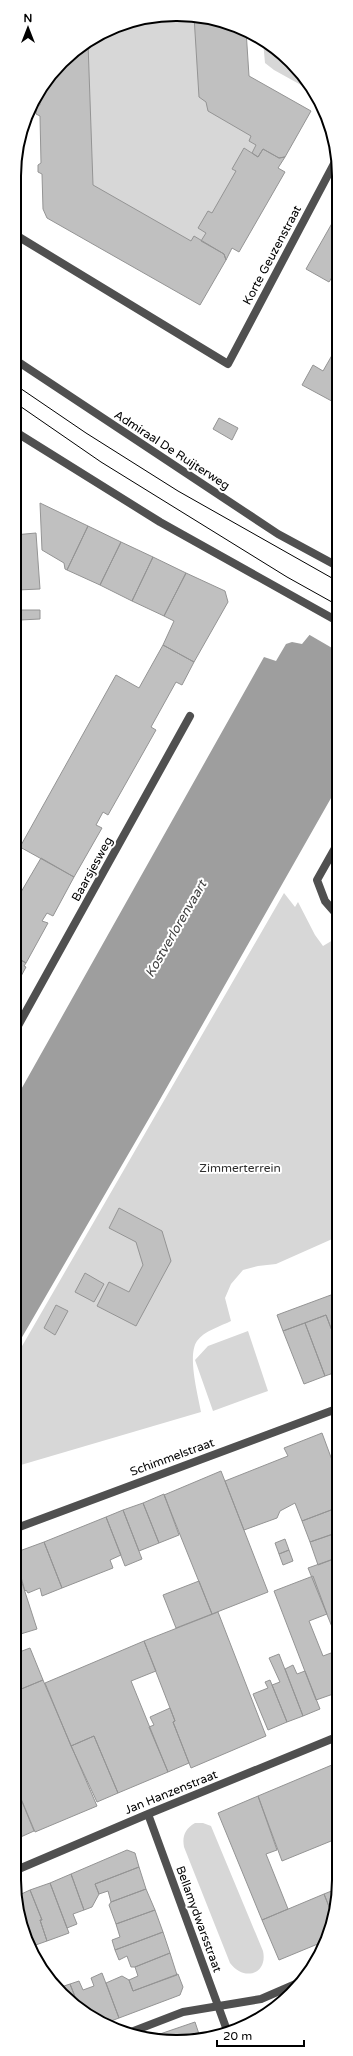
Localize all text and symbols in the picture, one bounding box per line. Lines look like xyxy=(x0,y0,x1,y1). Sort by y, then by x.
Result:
north arrow xyxy=(8,8,48,48)
text: N xyxy=(24,12,32,25)
street label: Korte Geuzenstraat xyxy=(240,203,304,307)
street label: Admiraal De Ruijterweg xyxy=(112,407,232,493)
street label: Baarsjesweg xyxy=(69,834,115,904)
water label: Kostverlorenvaart xyxy=(142,876,211,980)
park label: Zimmerterrein xyxy=(199,1161,281,1175)
street label: Schimmelstraat xyxy=(128,1435,216,1479)
street label: Jan Hanzenstraat xyxy=(123,1767,220,1817)
street label: Bellamydwarsstraat xyxy=(173,1864,225,1974)
scale bar xyxy=(217,2022,304,2048)
text: 20 m xyxy=(223,2029,252,2043)

